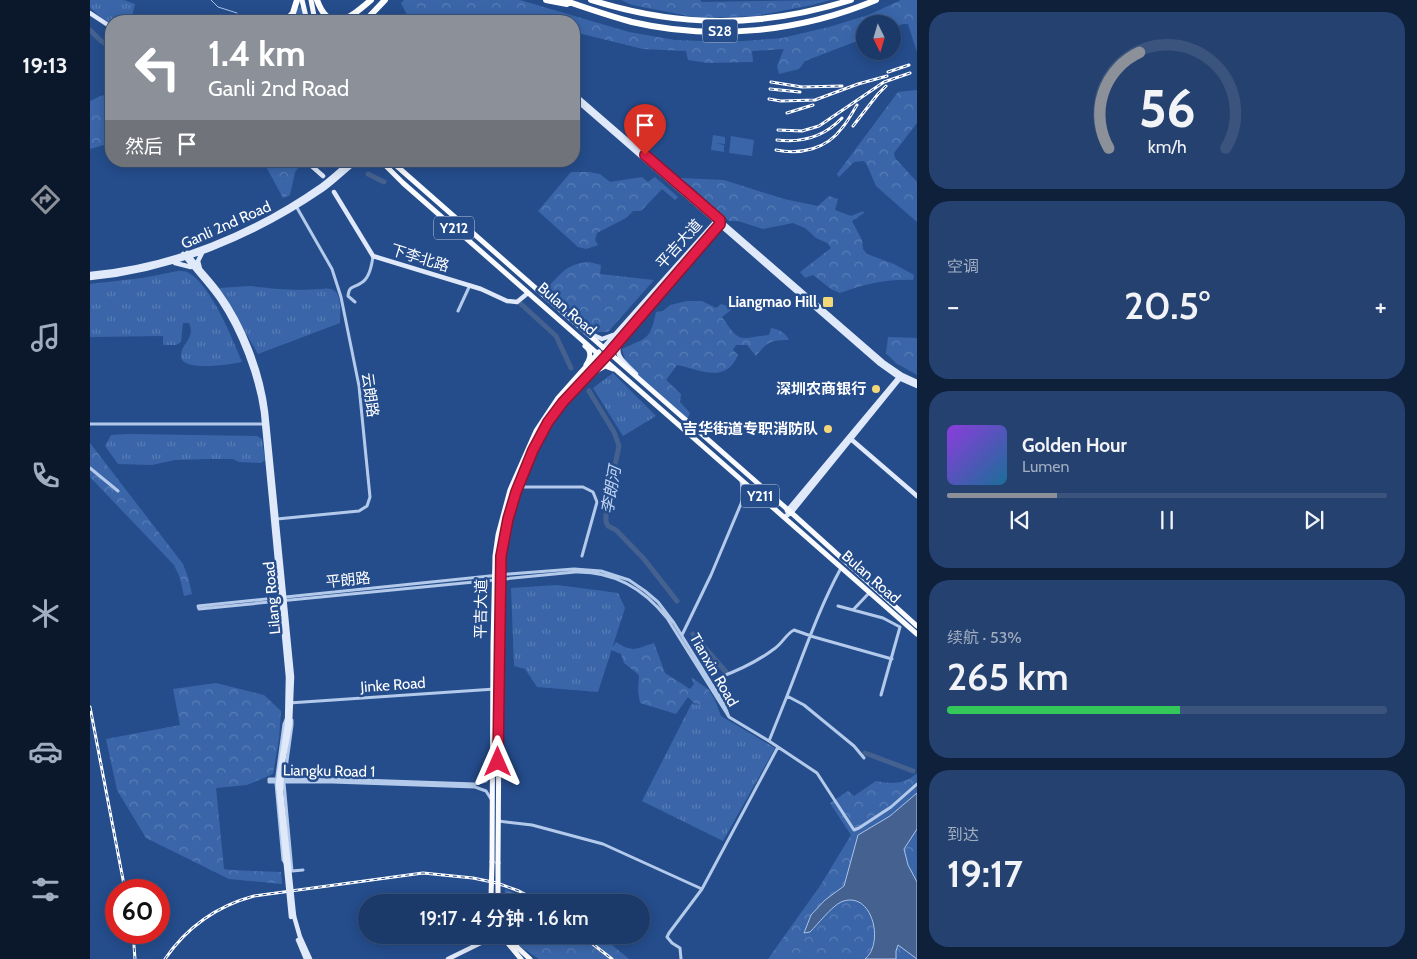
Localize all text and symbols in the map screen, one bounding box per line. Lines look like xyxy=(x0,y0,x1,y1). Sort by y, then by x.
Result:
north arrow xyxy=(856,15,901,60)
map controls xyxy=(856,15,901,60)
road number: S28 xyxy=(702,20,738,42)
text: 1.4 km xyxy=(208,32,306,75)
icon: left xyxy=(125,35,190,100)
text: 19:13 xyxy=(22,52,68,79)
text: Ganli 2nd Road xyxy=(208,75,349,102)
text: 56 xyxy=(1138,77,1196,140)
pin xyxy=(624,104,666,155)
icon: arrive xyxy=(631,111,659,139)
icon: arrive xyxy=(173,130,201,158)
text: 然后 xyxy=(125,135,163,158)
text: km/h xyxy=(1147,136,1187,157)
icon: directions xyxy=(28,182,63,217)
street label: Ganli 2nd Road xyxy=(178,197,274,253)
street label: 平吉大道 xyxy=(652,216,706,272)
road number: Y212 xyxy=(434,217,474,240)
street label: 下李北路 xyxy=(389,241,451,275)
text: 空调 xyxy=(947,257,979,276)
street label: Bulan Road xyxy=(534,279,600,339)
text: 20.5° xyxy=(1124,282,1210,329)
text: − xyxy=(947,289,959,323)
text: + xyxy=(1375,289,1387,323)
place label: Liangmao Hill xyxy=(728,293,817,311)
marker: Liangmao Hill xyxy=(821,295,835,309)
icon: music xyxy=(28,320,63,355)
street label: 云朗路 xyxy=(358,371,382,419)
place label: 深圳农商银行 xyxy=(776,380,866,398)
marker: 深圳农商银行 xyxy=(870,383,882,395)
place label: 吉华街道专职消防队 xyxy=(683,420,818,438)
marker: 吉华街道专职消防队 xyxy=(822,423,834,435)
text: Golden Hour xyxy=(1022,434,1127,457)
text: Lumen xyxy=(1022,457,1069,476)
icon: phone xyxy=(28,458,63,493)
water label: 李朗河 xyxy=(597,462,625,515)
road number: Y211 xyxy=(741,484,779,508)
icon: previous xyxy=(1006,506,1034,534)
icon: pause xyxy=(1153,506,1181,534)
icon: next xyxy=(1300,506,1328,534)
street label: Bulan Road xyxy=(838,547,904,607)
street label: Lilang Road xyxy=(260,561,284,635)
street label: 平朗路 xyxy=(325,569,371,591)
street label: 平吉大道 xyxy=(471,579,491,639)
icon: climate xyxy=(28,596,63,631)
text: 续航 · 53% xyxy=(947,628,1022,647)
street label: Tianxin Road xyxy=(686,630,742,710)
text: 265 km xyxy=(947,653,1069,700)
street label: Jinke Road xyxy=(359,674,426,696)
icon: car xyxy=(28,734,63,769)
position arrow xyxy=(471,735,523,787)
street label: Liangku Road 1 xyxy=(283,761,375,781)
text: 到达 xyxy=(947,825,979,844)
text: 19:17 xyxy=(947,850,1023,897)
icon: filters xyxy=(28,872,63,907)
speed limit sign: 60 xyxy=(105,879,170,944)
text: 19:17 · 4 分钟 · 1.6 km xyxy=(419,907,589,930)

